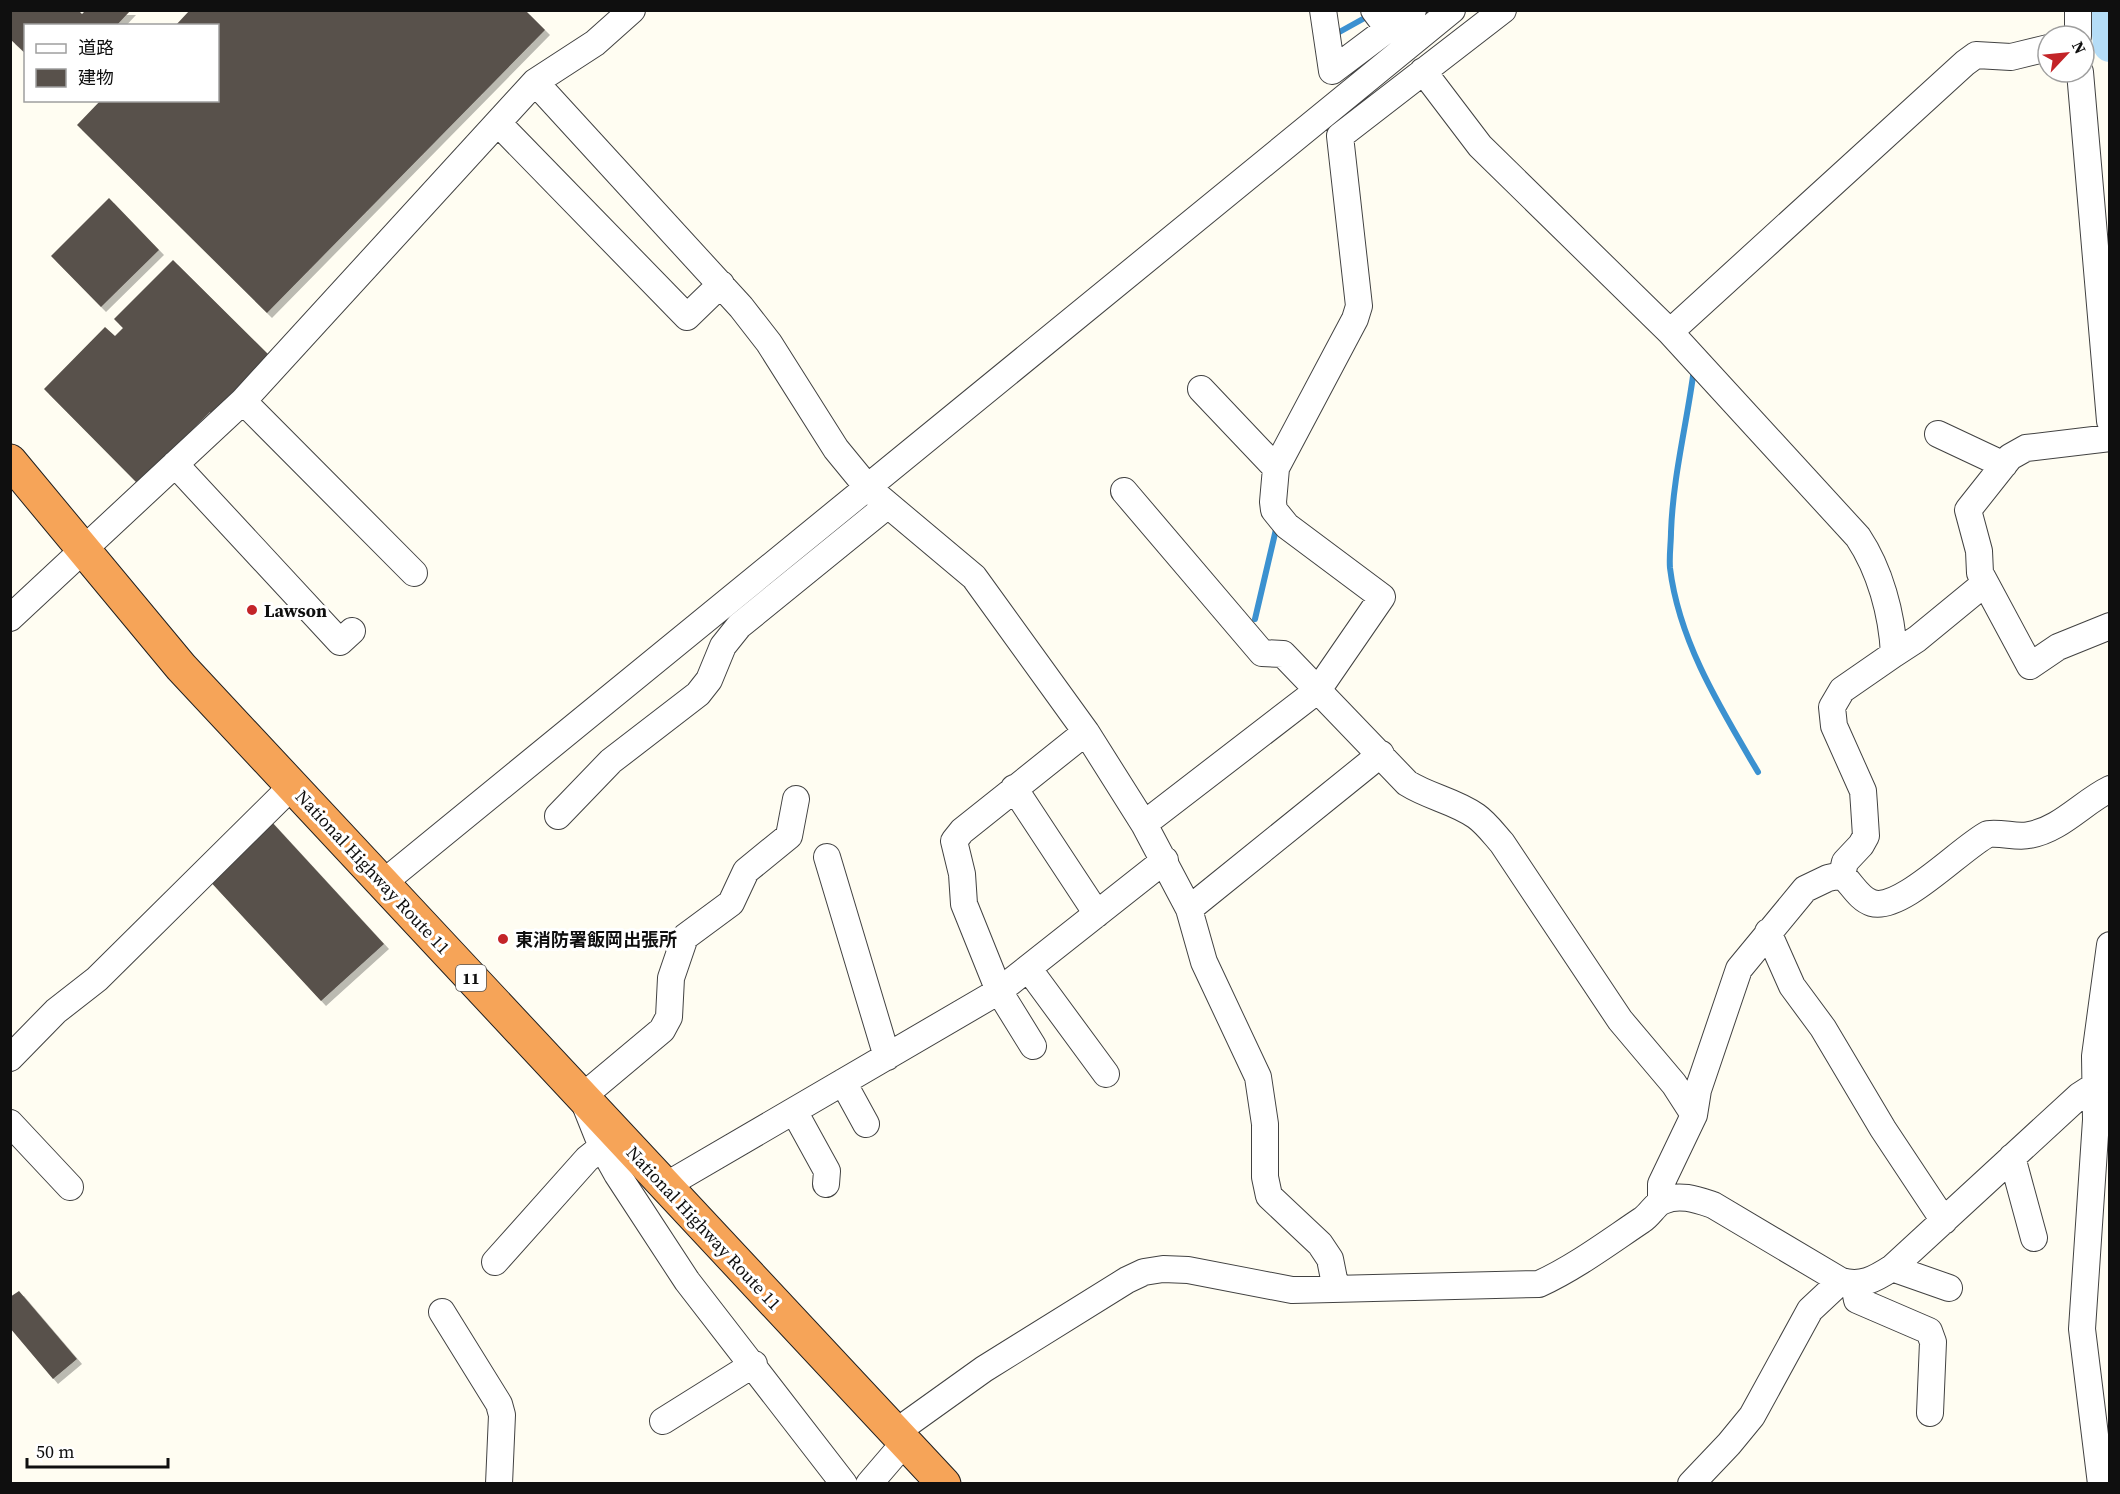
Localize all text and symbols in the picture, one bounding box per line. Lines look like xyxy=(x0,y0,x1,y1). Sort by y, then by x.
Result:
legend xyxy=(24,24,219,102)
north arrow xyxy=(2036,24,2096,84)
text: 道路 xyxy=(78,35,114,60)
text: N xyxy=(2067,37,2092,58)
text: 建物 xyxy=(78,65,114,90)
place label: Lawson xyxy=(264,598,327,623)
marker: Lawson xyxy=(245,603,259,617)
street label: National Highway Route 11 xyxy=(290,784,456,960)
place label: 東消防署飯岡出張所 xyxy=(515,927,677,952)
marker: 東消防署飯岡出張所 xyxy=(496,932,510,946)
road number: 11 xyxy=(456,965,486,991)
street label: National Highway Route 11 xyxy=(621,1140,787,1316)
scale bar xyxy=(27,1431,168,1469)
text: 50 m xyxy=(36,1439,74,1464)

